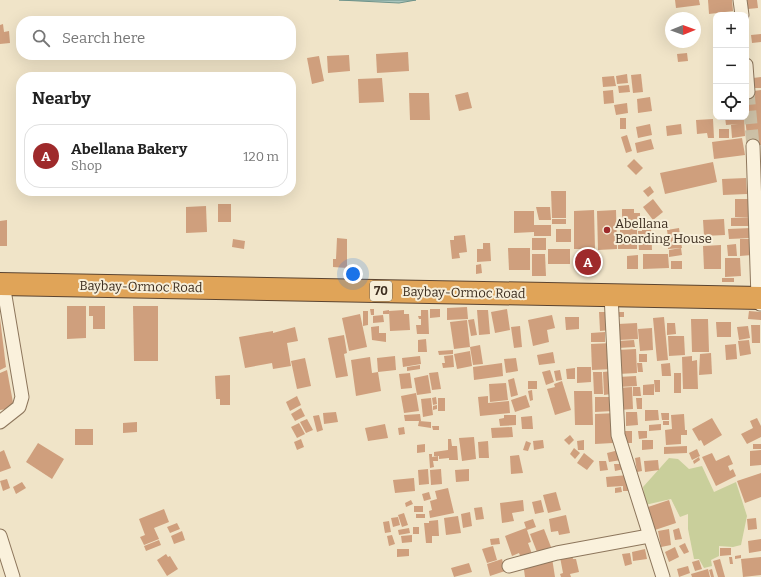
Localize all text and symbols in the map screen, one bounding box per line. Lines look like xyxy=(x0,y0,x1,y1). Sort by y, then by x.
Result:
north arrow xyxy=(665,12,701,48)
map controls xyxy=(713,12,749,120)
button: + xyxy=(713,12,749,48)
search box xyxy=(16,16,296,60)
icon: search xyxy=(30,27,52,49)
text: Search here xyxy=(62,29,145,47)
button: − xyxy=(713,48,749,84)
button: locate xyxy=(713,84,749,120)
text: Nearby xyxy=(32,88,91,109)
text: Abellana Bakery xyxy=(71,140,187,158)
text: A xyxy=(41,149,51,164)
text: 120 m xyxy=(243,149,279,164)
text: Shop xyxy=(71,158,102,173)
place label: Abellana Boarding House xyxy=(615,216,712,246)
marker: Abellana Boarding House xyxy=(602,225,612,235)
pin: A xyxy=(575,247,601,277)
your location xyxy=(343,264,363,284)
street label: Baybay-Ormoc Road xyxy=(79,278,203,295)
road number: 70 xyxy=(370,281,392,301)
street label: Baybay-Ormoc Road xyxy=(402,284,526,301)

